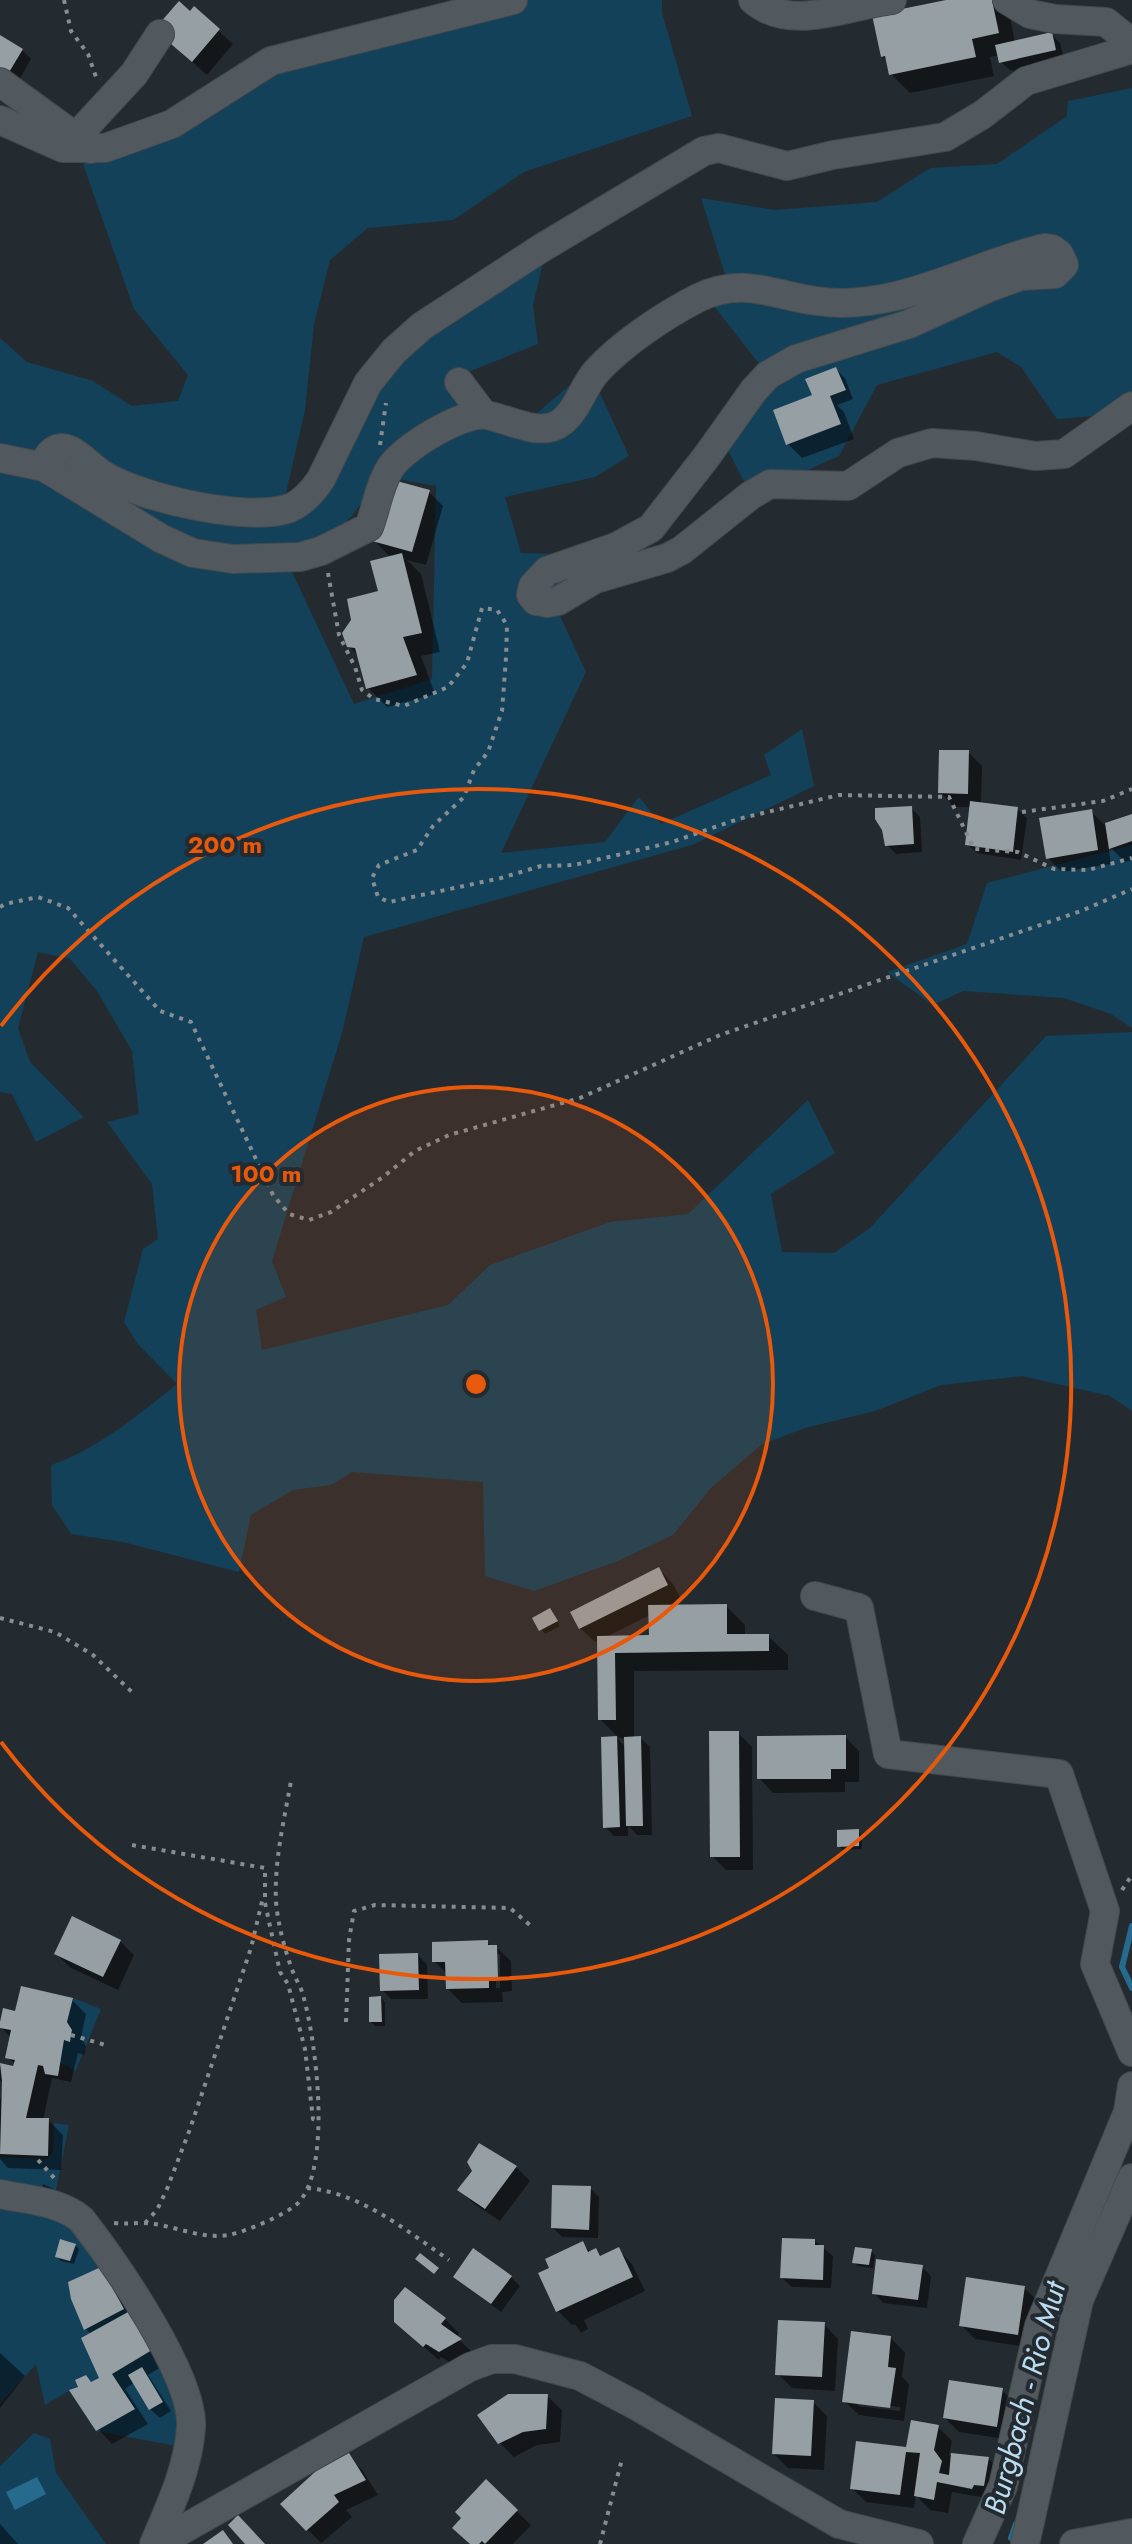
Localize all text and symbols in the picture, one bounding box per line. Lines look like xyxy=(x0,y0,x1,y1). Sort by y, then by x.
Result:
text: 200 m xyxy=(188,827,262,862)
text: 100 m xyxy=(231,1156,301,1191)
centre of rings xyxy=(462,1370,490,1398)
water label: Burgbach - Rio Mut xyxy=(973,2275,1077,2519)

